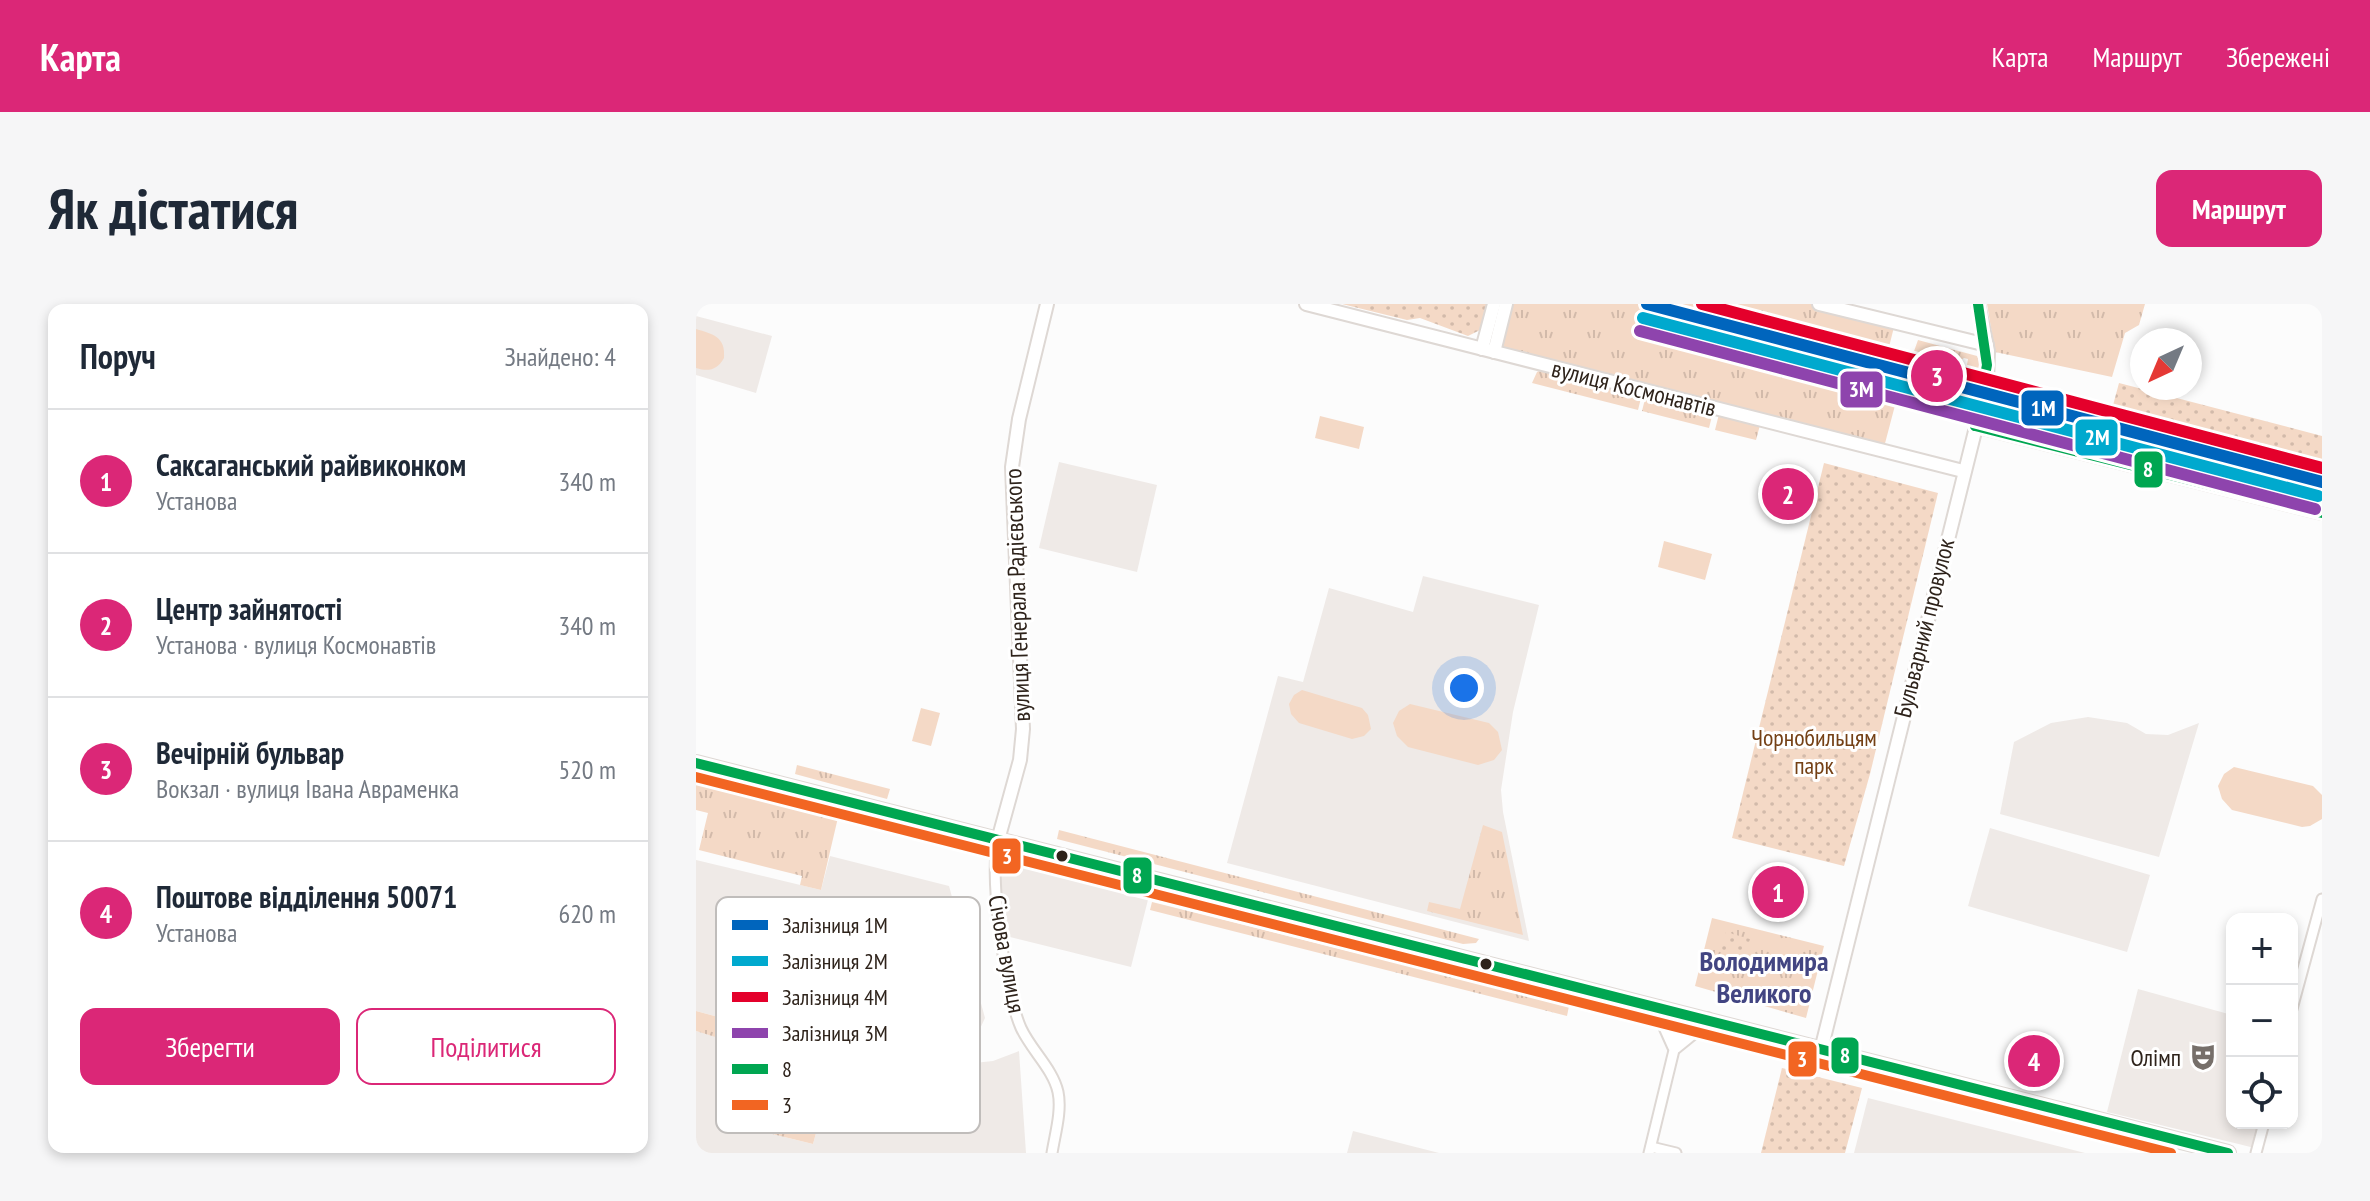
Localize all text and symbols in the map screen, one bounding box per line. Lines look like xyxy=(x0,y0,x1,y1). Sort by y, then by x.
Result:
text: Карта xyxy=(40,32,121,81)
text: Карта xyxy=(1992,38,2049,75)
text: Маршрут xyxy=(2093,38,2182,75)
text: Збережені xyxy=(2226,38,2330,75)
button: Маршрут xyxy=(2156,170,2322,247)
text: Як дістатися xyxy=(48,172,298,244)
north arrow xyxy=(2130,328,2202,400)
text: Поруч xyxy=(80,334,156,378)
text: Знайдено: 4 xyxy=(504,340,616,373)
pin: 3 xyxy=(1911,346,1963,406)
street label: вулиця Космонавтів xyxy=(1549,353,1719,423)
line badge: 3М xyxy=(1839,370,1884,409)
text: 3М xyxy=(1848,375,1874,403)
line badge: 1М xyxy=(2020,389,2065,427)
text: 1М xyxy=(2030,394,2056,422)
line badge: 2М xyxy=(2074,418,2119,457)
text: 2М xyxy=(2084,423,2110,451)
text: Саксаганський райвиконком xyxy=(156,445,466,484)
line badge: 8 xyxy=(2133,450,2164,489)
text: 8 xyxy=(2143,455,2153,483)
pin: 2 xyxy=(1762,464,1814,524)
text: 1 xyxy=(100,465,112,498)
text: 340 m xyxy=(558,465,616,498)
street label: вулиця Генерала Радієвського xyxy=(997,468,1037,722)
text: Установа xyxy=(156,484,237,517)
street label: Бульварний провулок xyxy=(1887,535,1961,721)
text: Центр зайнятості xyxy=(156,589,342,628)
text: 2 xyxy=(100,609,112,642)
text: 340 m xyxy=(558,609,616,642)
text: Установа · вулиця Космонавтів xyxy=(156,628,436,661)
your location xyxy=(1444,668,1484,708)
park label: Чорнобильцям парк xyxy=(1751,722,1877,781)
text: Вечірній бульвар xyxy=(156,733,344,772)
text: 3 xyxy=(100,753,112,786)
text: 520 m xyxy=(558,753,616,786)
text: Вокзал · вулиця Івана Авраменка xyxy=(156,772,459,805)
line badge: 3 xyxy=(991,837,1022,875)
text: 3 xyxy=(1002,842,1012,870)
unlabelled marker xyxy=(1054,848,1070,864)
line badge: 8 xyxy=(1122,856,1153,895)
text: 8 xyxy=(1132,861,1142,889)
pin: 1 xyxy=(1752,862,1804,922)
text: Поштове відділення 50071 xyxy=(156,877,457,916)
street label: Січова вулиця xyxy=(981,893,1033,1015)
text: 4 xyxy=(100,897,112,930)
text: 620 m xyxy=(558,897,616,930)
legend xyxy=(716,897,980,1133)
text: Залізниця 1М xyxy=(782,911,888,939)
map controls xyxy=(2226,913,2298,1129)
button: + xyxy=(2226,913,2298,985)
text: Установа xyxy=(156,916,237,949)
district label: Володимира Великого xyxy=(1700,942,1828,1011)
text: Залізниця 2М xyxy=(782,947,888,975)
unlabelled marker xyxy=(1478,956,1494,972)
text: Залізниця 4М xyxy=(782,983,888,1011)
button: − xyxy=(2226,985,2298,1057)
button: Зберегти xyxy=(80,1008,340,1085)
button: Поділитися xyxy=(356,1008,616,1085)
text: Залізниця 3М xyxy=(782,1019,888,1047)
pin: 4 xyxy=(2008,1031,2060,1091)
line badge: 8 xyxy=(1830,1036,1860,1075)
line badge: 3 xyxy=(1787,1040,1818,1078)
text: 8 xyxy=(1840,1041,1850,1069)
place label: Олімп xyxy=(2131,1042,2181,1073)
theatre icon: Олімп xyxy=(2188,1042,2218,1072)
text: 3 xyxy=(1797,1045,1807,1073)
text: 8 xyxy=(782,1055,792,1083)
button: locate xyxy=(2226,1057,2298,1129)
text: 3 xyxy=(782,1091,792,1119)

